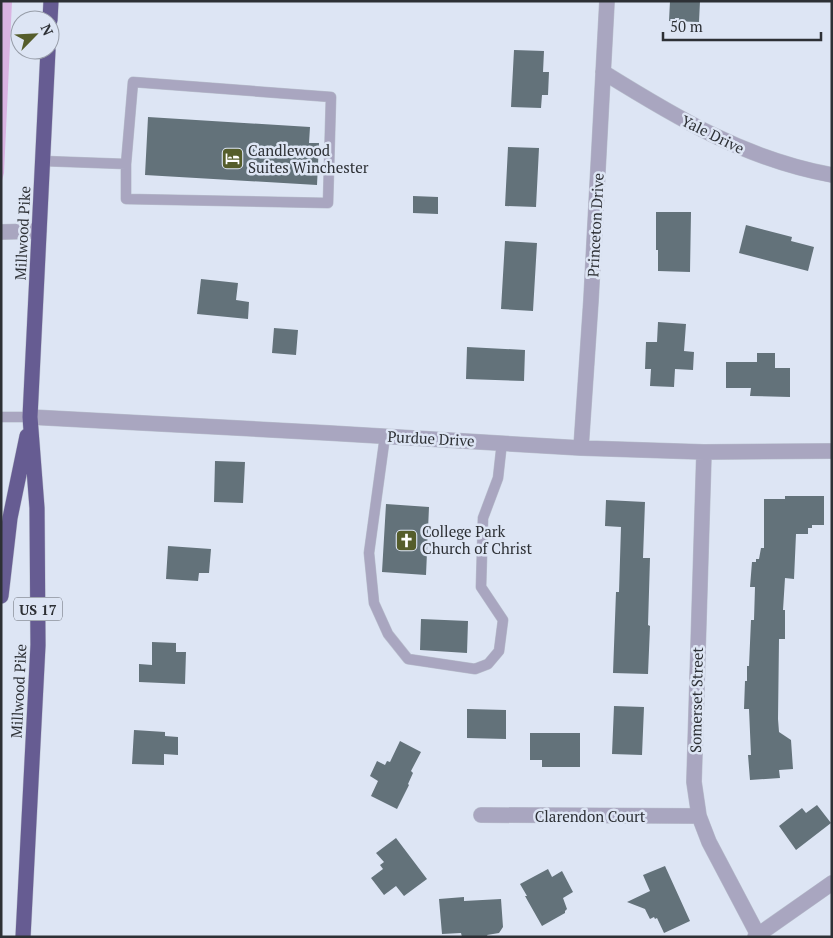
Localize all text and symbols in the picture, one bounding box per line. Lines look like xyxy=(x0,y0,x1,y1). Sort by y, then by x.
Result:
north arrow xyxy=(10,10,60,60)
scale bar xyxy=(663,10,820,42)
text: 50 m xyxy=(670,16,703,36)
text: N xyxy=(36,21,58,39)
street label: Yale Drive xyxy=(678,110,748,158)
place label: Candlewood Suites Winchester xyxy=(248,140,369,177)
hotel icon: Candlewood Suites Winchester xyxy=(220,147,244,171)
street label: Princeton Drive xyxy=(582,172,608,278)
street label: Millwood Pike xyxy=(10,185,34,281)
street label: Purdue Drive xyxy=(387,426,475,450)
place label: College Park Church of Christ xyxy=(422,521,533,558)
church icon: College Park Church of Christ xyxy=(394,528,418,552)
road number: US 17 xyxy=(14,598,62,620)
street label: Millwood Pike xyxy=(6,643,30,739)
street label: Somerset Street xyxy=(685,646,707,753)
street label: Clarendon Court xyxy=(535,806,646,826)

